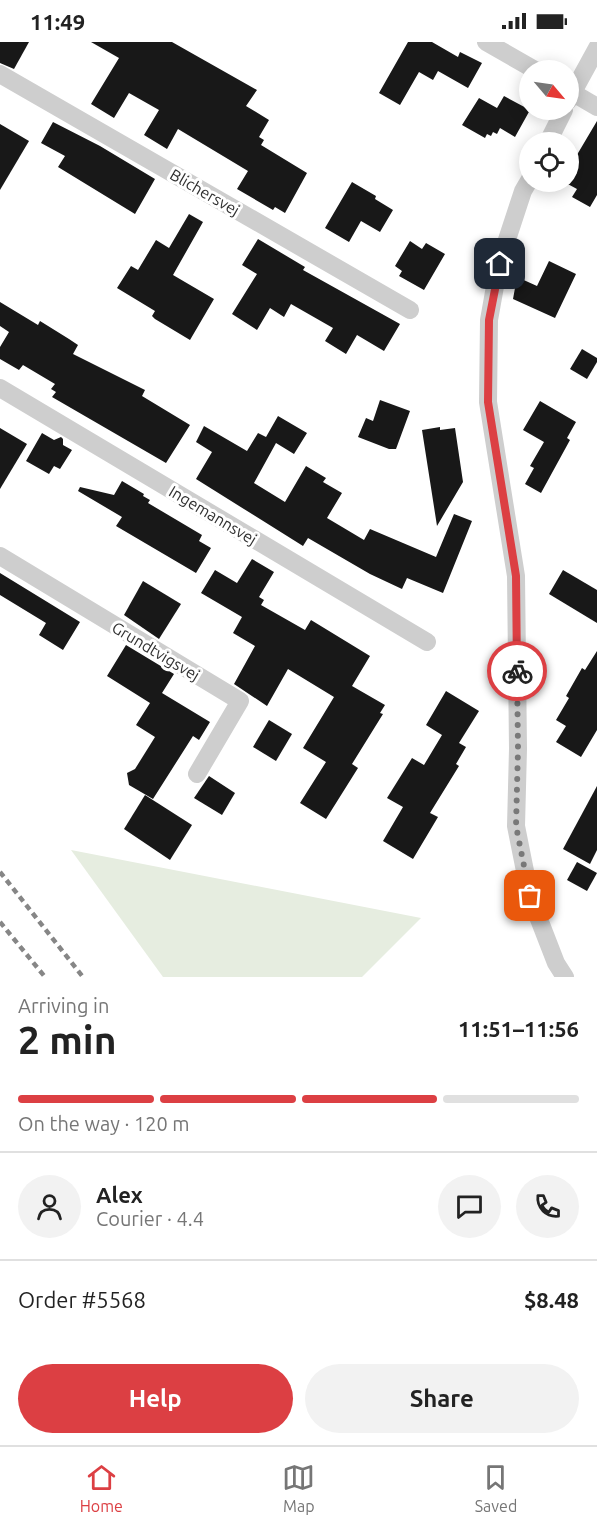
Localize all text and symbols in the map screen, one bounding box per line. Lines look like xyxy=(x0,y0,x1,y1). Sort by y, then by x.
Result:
text: 11:49 xyxy=(30,9,85,34)
north arrow xyxy=(519,60,579,120)
map controls xyxy=(519,60,579,192)
button: locate xyxy=(519,132,579,192)
street label: Blichersvej xyxy=(167,165,243,219)
pin xyxy=(474,238,525,289)
icon: home xyxy=(483,247,516,280)
street label: Ingemannsvej xyxy=(166,482,260,548)
street label: Grundtvigsvej xyxy=(109,618,203,684)
courier xyxy=(487,641,547,701)
icon: bike xyxy=(501,655,534,688)
pin xyxy=(504,870,555,921)
icon: bag xyxy=(513,879,546,912)
text: Arriving in xyxy=(18,994,109,1017)
text: 11:51–11:56 xyxy=(458,1016,579,1041)
text: 2 min xyxy=(18,1018,117,1061)
text: On the way · 120 m xyxy=(18,1112,190,1135)
button: person xyxy=(18,1175,81,1238)
button: chat xyxy=(438,1175,501,1238)
button: phone xyxy=(516,1175,579,1238)
text: Alex xyxy=(96,1182,143,1207)
text: Courier · 4.4 xyxy=(96,1207,204,1230)
text: Order #5568 xyxy=(18,1287,146,1312)
text: $8.48 xyxy=(524,1287,579,1312)
button: Help xyxy=(18,1364,293,1433)
button: Share xyxy=(305,1364,579,1433)
tab: Home xyxy=(80,1461,123,1515)
tab: Map xyxy=(282,1461,315,1515)
tab: Saved xyxy=(475,1461,517,1515)

